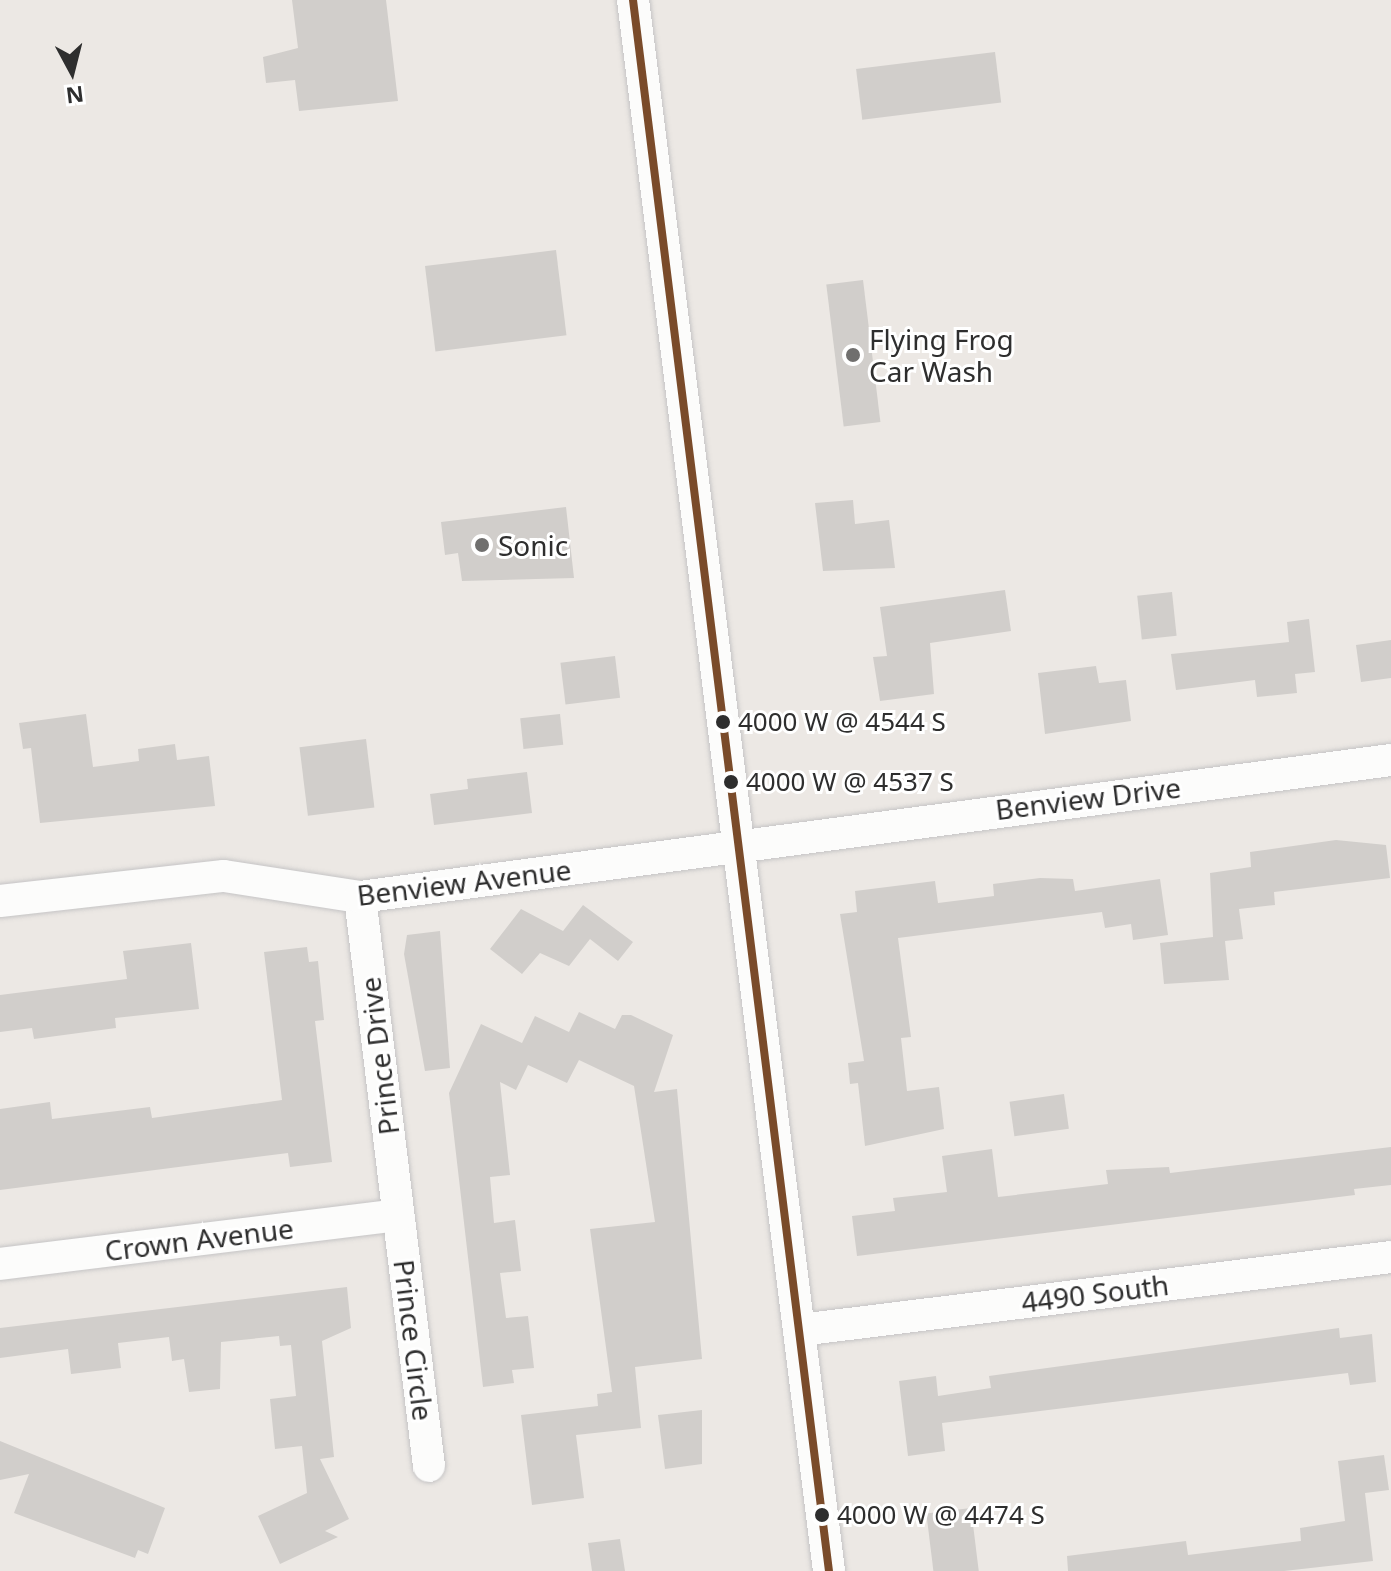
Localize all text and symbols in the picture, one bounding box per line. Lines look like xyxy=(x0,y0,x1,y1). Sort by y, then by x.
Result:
north arrow xyxy=(32,32,112,112)
text: N xyxy=(64,80,86,112)
place label: Flying Frog Car Wash xyxy=(869,322,1014,388)
marker: Flying Frog Car Wash xyxy=(844,346,862,364)
place label: Sonic xyxy=(498,528,568,562)
marker: Sonic xyxy=(473,536,491,554)
place label: 4000 W @ 4544 S xyxy=(738,706,946,738)
marker: 4000 W @ 4544 S xyxy=(715,714,731,730)
place label: 4000 W @ 4537 S xyxy=(746,766,954,798)
street label: Benview Drive xyxy=(993,770,1183,826)
marker: 4000 W @ 4537 S xyxy=(723,774,739,790)
street label: Benview Avenue xyxy=(355,852,573,912)
street label: Prince Drive xyxy=(353,975,405,1137)
street label: Crown Avenue xyxy=(103,1211,295,1267)
street label: Prince Circle xyxy=(387,1258,441,1422)
street label: 4490 South xyxy=(1019,1267,1171,1319)
place label: 4000 W @ 4474 S xyxy=(837,1499,1045,1531)
marker: 4000 W @ 4474 S xyxy=(814,1507,830,1523)

